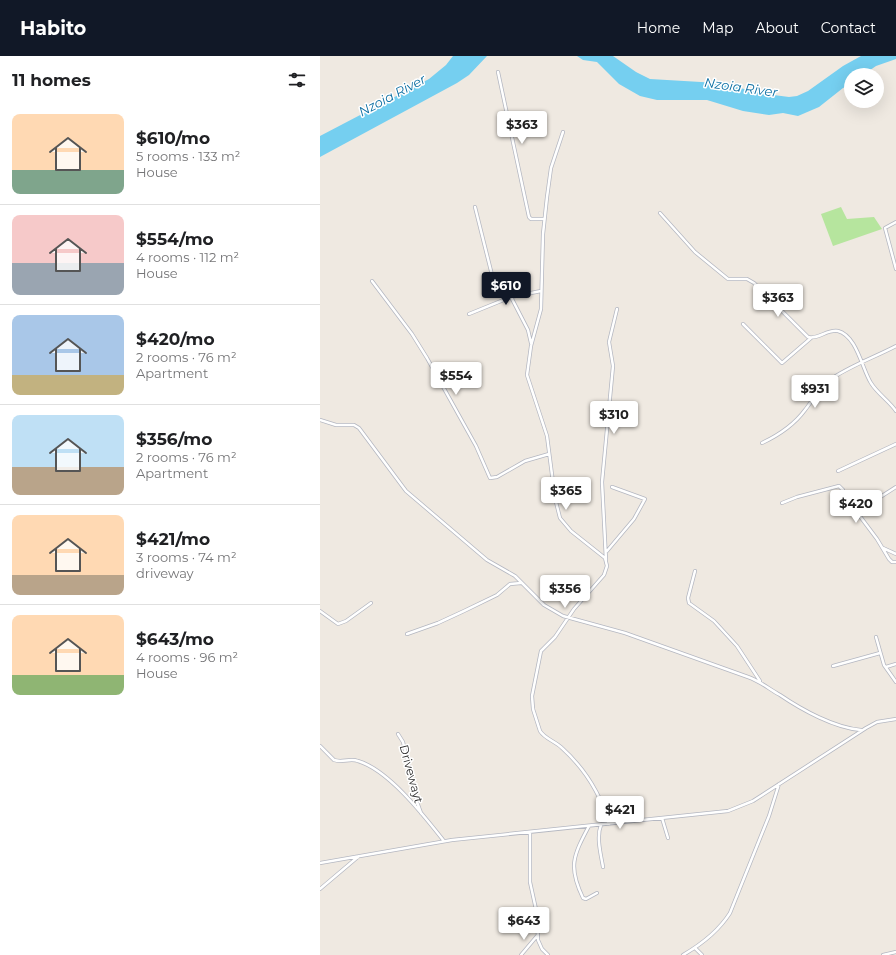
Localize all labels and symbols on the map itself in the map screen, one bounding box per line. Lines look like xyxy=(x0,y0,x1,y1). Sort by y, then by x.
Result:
water label: Nzoia River xyxy=(356,70,429,119)
water label: Nzoia River xyxy=(703,74,779,100)
pin: $363 xyxy=(498,111,546,145)
pin: $610 xyxy=(482,272,530,306)
pin: $363 xyxy=(754,284,802,318)
pin: $554 xyxy=(432,362,480,396)
pin: $931 xyxy=(791,375,839,409)
pin: $310 xyxy=(590,401,638,435)
pin: $365 xyxy=(542,477,590,511)
pin: $420 xyxy=(832,490,880,524)
pin: $356 xyxy=(541,575,589,609)
street label: Drivewayt xyxy=(396,743,427,805)
pin: $421 xyxy=(596,796,644,830)
pin: $643 xyxy=(500,907,548,941)

